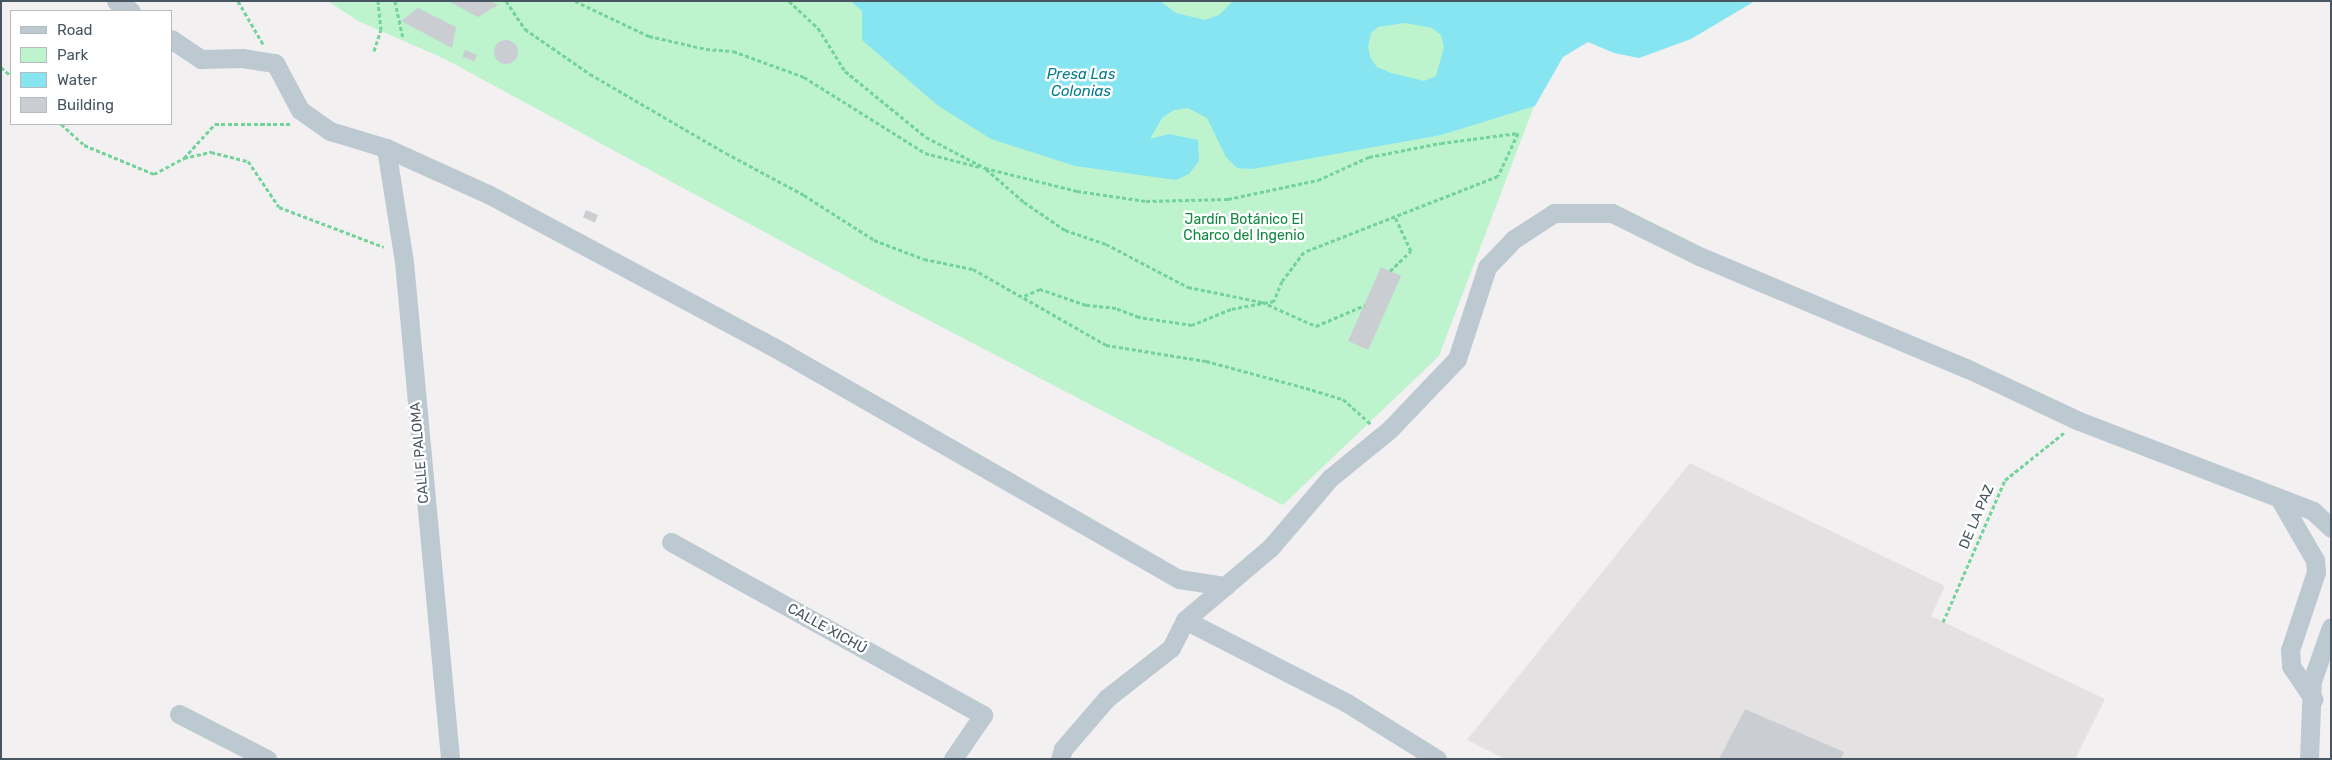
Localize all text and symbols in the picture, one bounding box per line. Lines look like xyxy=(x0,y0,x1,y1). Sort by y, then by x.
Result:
legend xyxy=(10,10,172,125)
text: Road xyxy=(57,21,93,39)
text: Park xyxy=(57,46,88,64)
water label: Presa Las Colonias xyxy=(1047,65,1115,100)
text: Water xyxy=(57,71,97,89)
text: Building xyxy=(57,96,114,114)
park label: Jardín Botánico El Charco del Ingenio xyxy=(1183,212,1305,244)
street label: CALLE PALOMA xyxy=(407,402,433,504)
street label: DE LA PAZ xyxy=(1956,482,1998,552)
street label: CALLE XICHÚ xyxy=(784,600,870,658)

